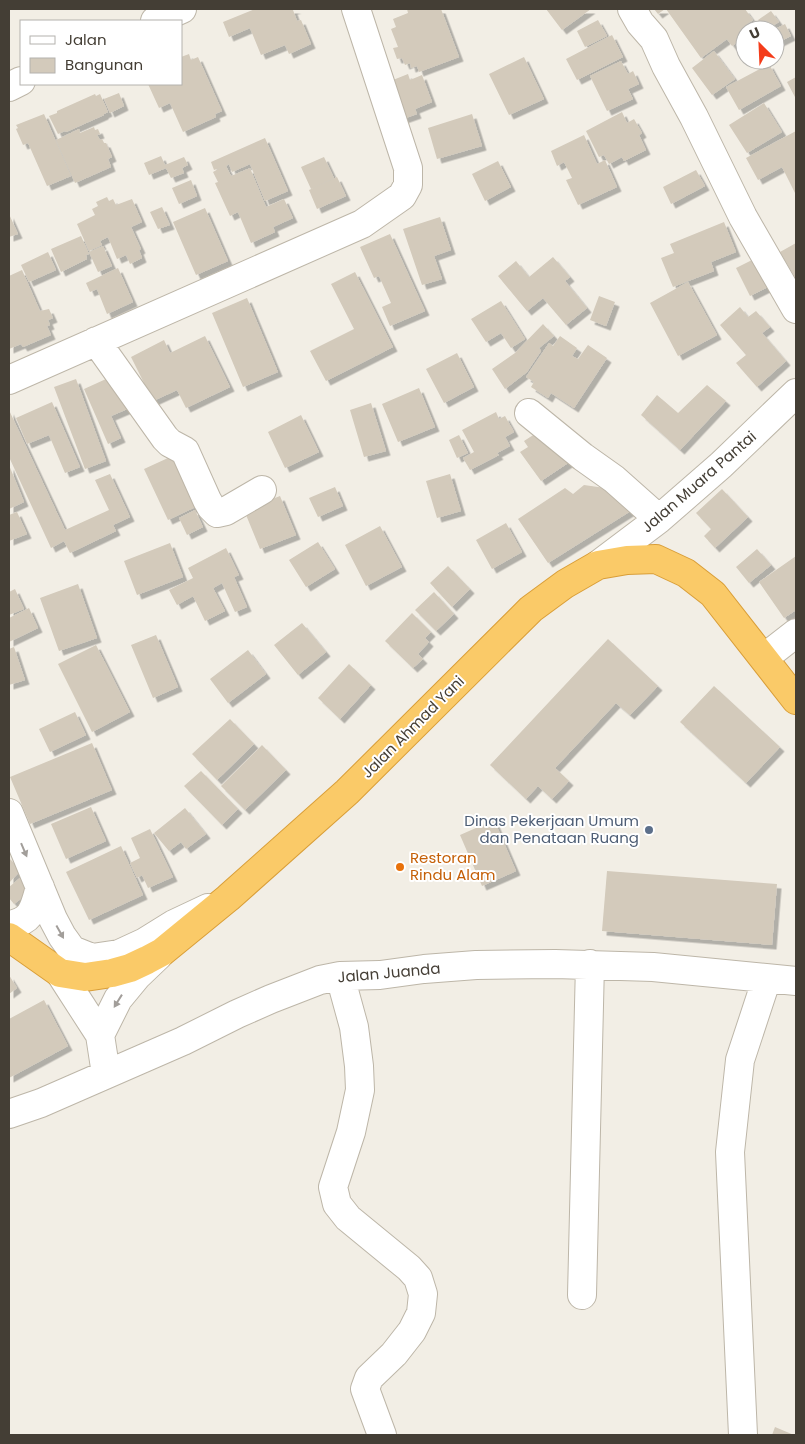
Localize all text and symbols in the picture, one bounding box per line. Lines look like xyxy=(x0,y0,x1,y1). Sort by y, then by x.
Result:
legend xyxy=(20,20,182,85)
north arrow xyxy=(735,20,785,70)
text: U xyxy=(746,22,763,44)
text: Jalan xyxy=(65,29,107,50)
text: Bangunan xyxy=(65,54,143,75)
street label: Jalan Muara Pantai xyxy=(637,426,761,537)
street label: Jalan Ahmad Yani xyxy=(357,671,469,783)
place label: Dinas Pekerjaan Umum dan Penataan Ruang xyxy=(464,810,639,848)
marker: Dinas Pekerjaan Umum dan Penataan Ruang xyxy=(643,824,655,836)
one-way arrow xyxy=(21,843,29,857)
place label: Restoran Rindu Alam xyxy=(410,847,496,885)
marker: Restoran Rindu Alam xyxy=(394,861,406,873)
one-way arrow xyxy=(56,925,64,939)
street label: Jalan Juanda xyxy=(337,958,441,987)
one-way arrow xyxy=(113,995,123,1008)

